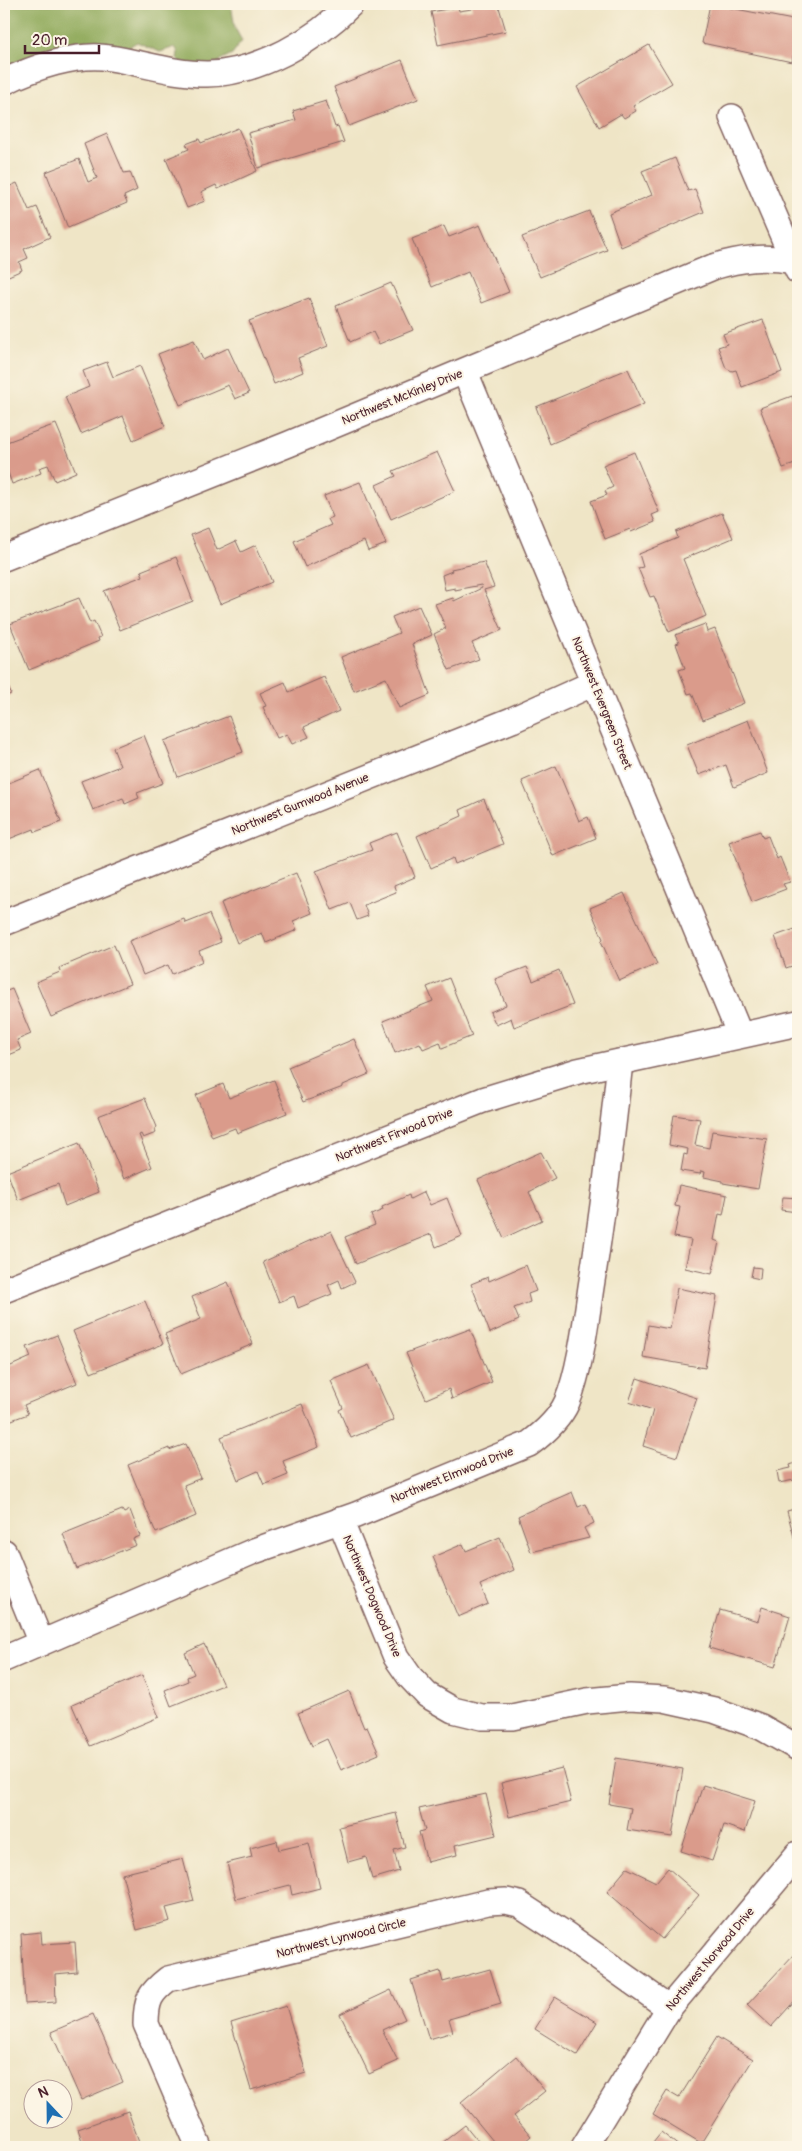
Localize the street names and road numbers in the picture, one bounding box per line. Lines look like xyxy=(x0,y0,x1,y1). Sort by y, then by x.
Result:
street label: Northwest McKinley Drive xyxy=(340,366,465,429)
street label: Northwest Evergreen Street xyxy=(568,635,635,772)
street label: Northwest Gumwood Avenue xyxy=(229,770,371,839)
street label: Northwest Firwood Drive xyxy=(333,1105,455,1166)
street label: Northwest Elmwood Drive xyxy=(389,1444,516,1507)
street label: Northwest Dogwood Drive xyxy=(339,1533,404,1660)
street label: Northwest Norwood Drive xyxy=(663,1905,758,2014)
street label: Northwest Lynwood Circle xyxy=(275,1915,408,1962)

